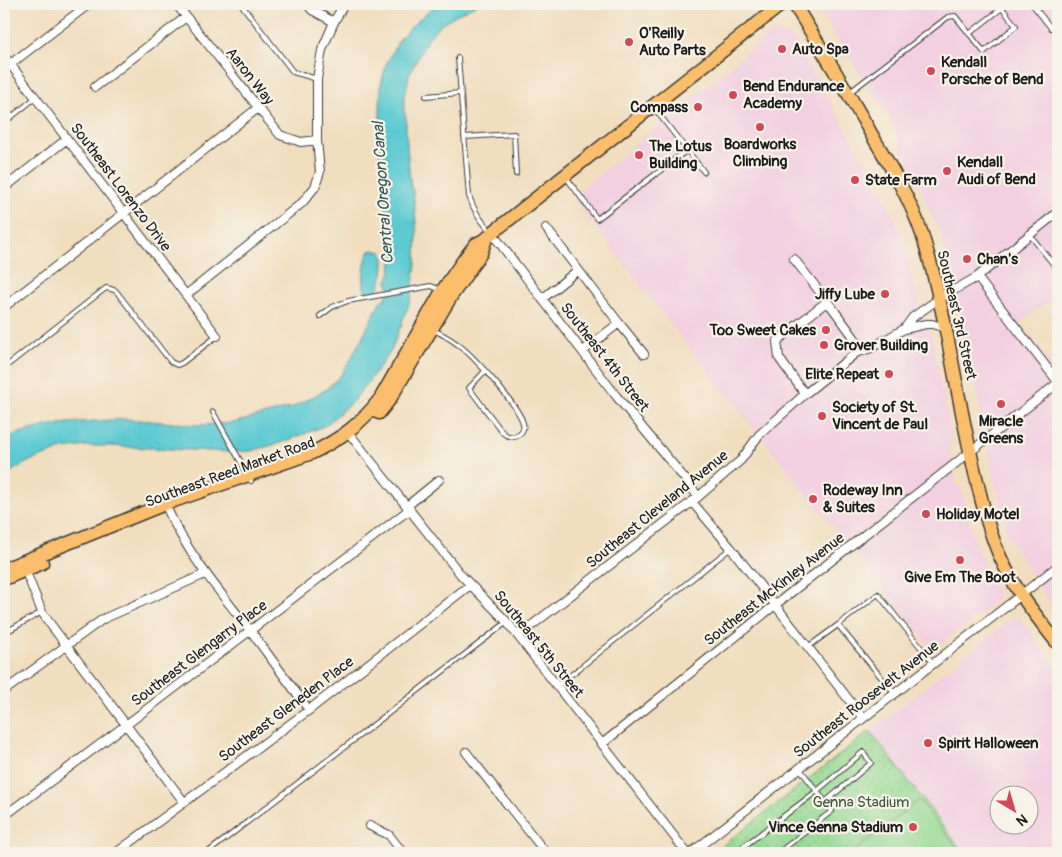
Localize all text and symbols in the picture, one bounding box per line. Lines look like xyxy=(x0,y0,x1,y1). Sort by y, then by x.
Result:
place label: O'Reilly Auto Parts xyxy=(639,24,706,60)
marker: O'Reilly Auto Parts xyxy=(623,36,635,48)
place label: Auto Spa xyxy=(792,40,849,59)
marker: Auto Spa xyxy=(776,43,788,55)
street label: Aaron Way xyxy=(221,44,278,109)
place label: Kendall Porsche of Bend xyxy=(941,53,1044,89)
marker: Kendall Porsche of Bend xyxy=(925,65,937,77)
place label: Bend Endurance Academy xyxy=(743,77,845,113)
marker: Bend Endurance Academy xyxy=(727,89,739,101)
place label: Compass xyxy=(630,98,688,117)
marker: Compass xyxy=(692,101,704,113)
street label: Southeast Lorenzo Drive xyxy=(66,119,176,256)
water label: Central Oregon Canal xyxy=(368,119,398,265)
marker: Boardworks Climbing xyxy=(754,121,766,133)
place label: Boardworks Climbing xyxy=(724,135,797,171)
place label: The Lotus Building xyxy=(648,137,712,173)
marker: The Lotus Building xyxy=(633,149,645,161)
place label: Kendall Audi of Bend xyxy=(957,153,1036,189)
marker: Kendall Audi of Bend xyxy=(941,165,953,177)
place label: State Farm xyxy=(865,171,937,190)
marker: State Farm xyxy=(849,174,861,186)
street label: Southeast 3rd Street xyxy=(932,248,981,383)
place label: Chan's xyxy=(977,250,1018,269)
marker: Chan's xyxy=(961,253,973,265)
place label: Jiffy Lube xyxy=(815,285,876,304)
marker: Jiffy Lube xyxy=(879,288,891,300)
street label: Southeast 4th Street xyxy=(556,299,654,417)
place label: Too Sweet Cakes xyxy=(708,321,816,340)
marker: Too Sweet Cakes xyxy=(820,324,832,336)
place label: Grover Building xyxy=(834,336,928,355)
marker: Grover Building xyxy=(818,339,830,351)
place label: Elite Repeat xyxy=(805,365,880,384)
marker: Elite Repeat xyxy=(883,368,895,380)
place label: Society of St. Vincent de Paul xyxy=(832,398,928,434)
marker: Miracle Greens xyxy=(995,398,1007,410)
marker: Society of St. Vincent de Paul xyxy=(816,410,828,422)
place label: Miracle Greens xyxy=(979,412,1024,448)
street label: Southeast Reed Market Road xyxy=(143,433,318,512)
street label: Southeast Cleveland Avenue xyxy=(582,446,733,573)
place label: Rodeway Inn & Suites xyxy=(823,481,903,517)
marker: Rodeway Inn & Suites xyxy=(807,493,819,505)
place label: Holiday Motel xyxy=(936,505,1020,524)
marker: Holiday Motel xyxy=(920,508,932,520)
street label: Southeast McKinley Avenue xyxy=(700,528,849,650)
marker: Give Em The Boot xyxy=(954,554,966,566)
place label: Give Em The Boot xyxy=(904,568,1017,587)
street label: Southeast 5th Street xyxy=(489,587,588,703)
street label: Southeast Glengarry Place xyxy=(128,596,272,711)
street label: Southeast Roosevelt Avenue xyxy=(790,636,943,762)
street label: Southeast Gleneden Place xyxy=(215,652,358,766)
place label: Spirit Halloween xyxy=(938,734,1039,753)
marker: Spirit Halloween xyxy=(922,737,934,749)
north arrow xyxy=(990,784,1040,834)
park label: Genna Stadium xyxy=(813,793,909,812)
text: N xyxy=(1013,810,1031,829)
place label: Vince Genna Stadium xyxy=(768,818,903,837)
marker: Vince Genna Stadium xyxy=(907,821,919,833)

